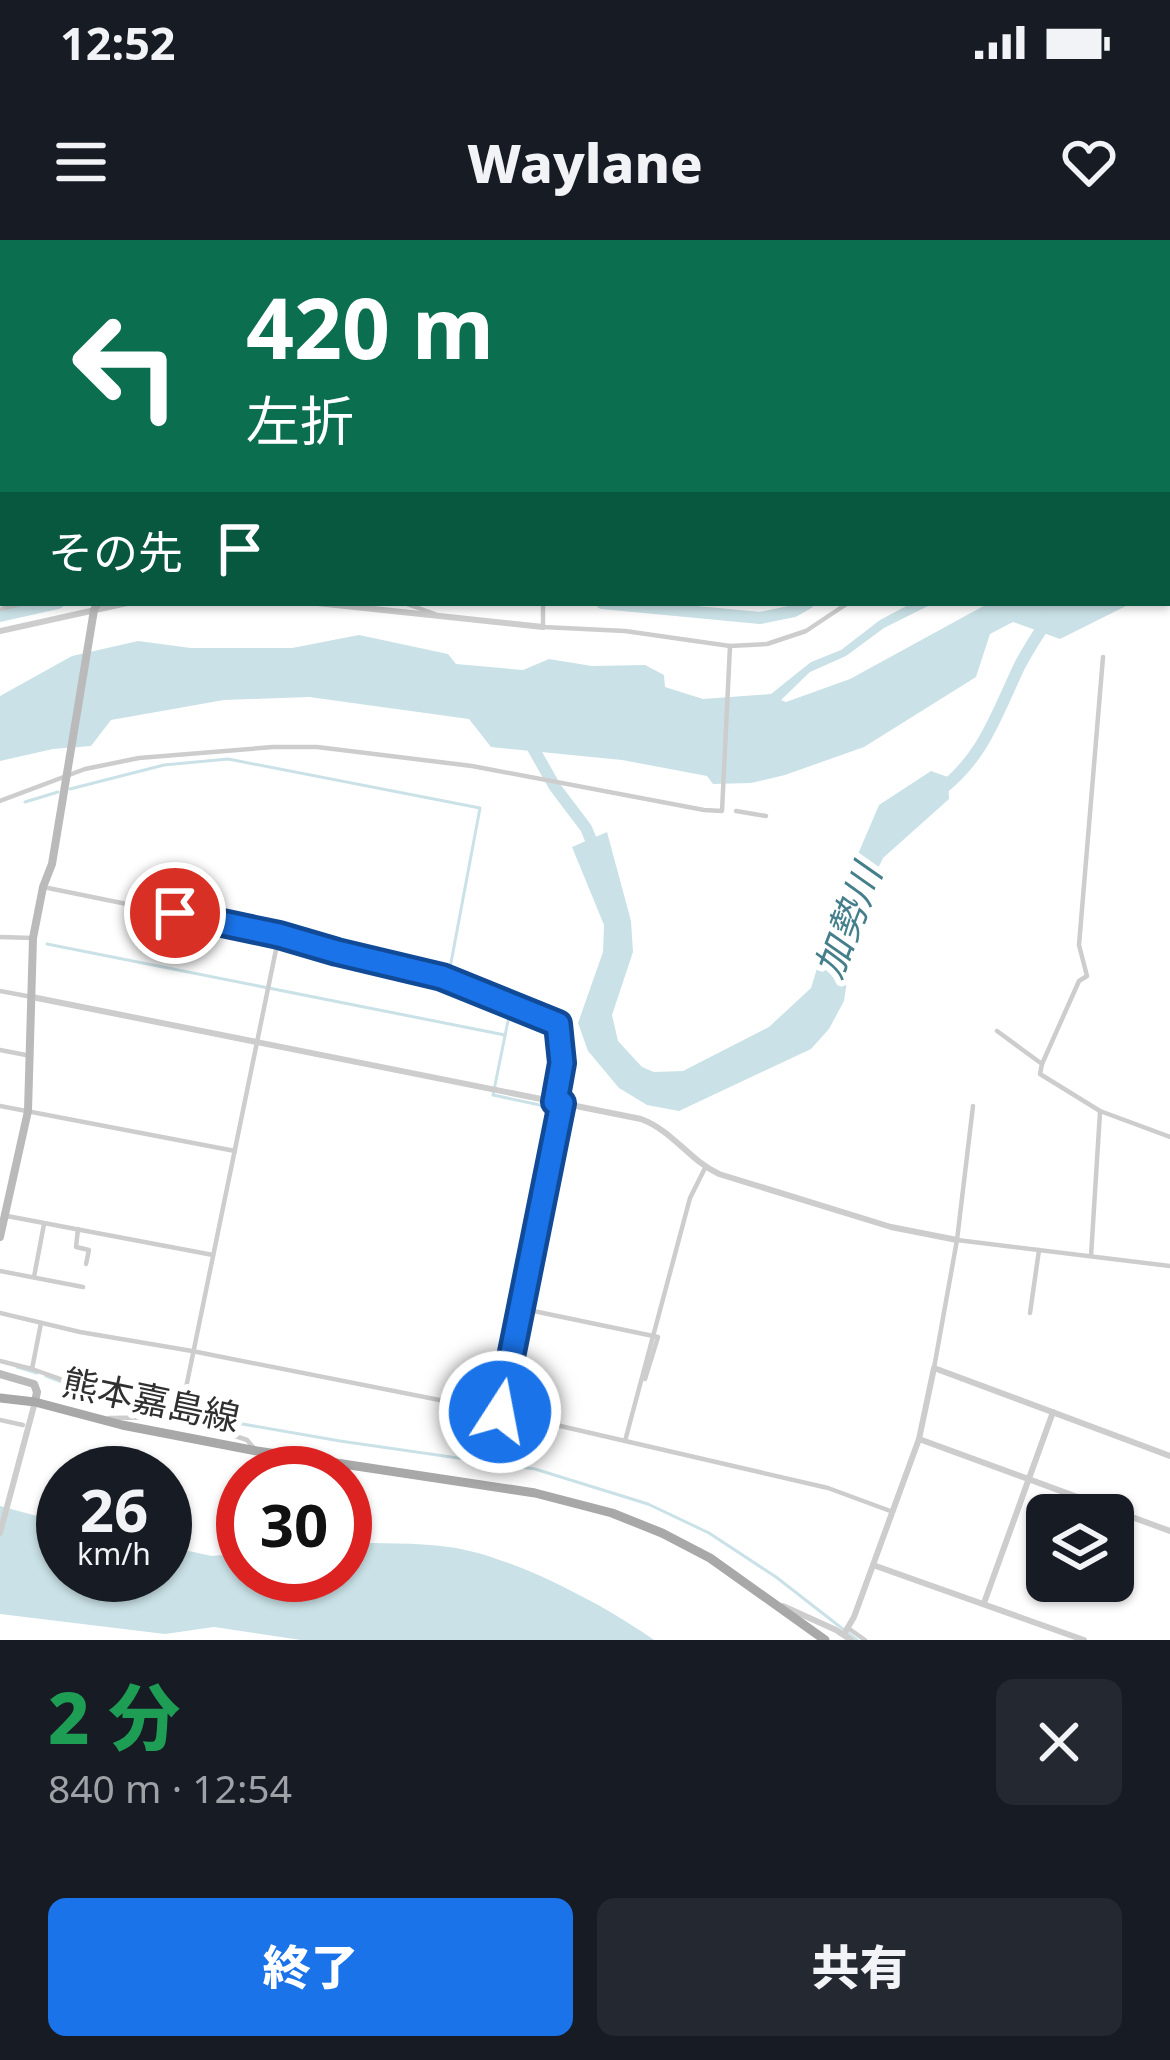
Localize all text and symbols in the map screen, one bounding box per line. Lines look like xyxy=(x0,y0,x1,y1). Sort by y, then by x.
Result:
text: 12:52 xyxy=(60,12,176,73)
text: Waylane xyxy=(467,125,703,199)
icon: menu xyxy=(48,129,114,195)
icon: heart xyxy=(1056,129,1122,195)
text: 420 m xyxy=(246,269,494,384)
icon: left xyxy=(48,288,204,444)
text: 左折 xyxy=(246,383,354,457)
icon: arrive xyxy=(207,516,273,582)
text: その先 xyxy=(48,521,183,582)
water label: 加勢川 xyxy=(801,853,894,985)
pin xyxy=(124,862,226,964)
icon: arrive xyxy=(142,880,208,946)
position arrow xyxy=(437,1349,563,1475)
street label: 熊本嘉島線 xyxy=(58,1357,244,1442)
speed limit sign: 30 xyxy=(216,1446,372,1602)
text: 26 xyxy=(80,1468,148,1550)
map controls xyxy=(1026,1494,1134,1602)
button: layers xyxy=(1026,1494,1134,1602)
text: km/h xyxy=(77,1533,151,1574)
text: 2 分 xyxy=(48,1667,180,1765)
button: close xyxy=(996,1679,1122,1805)
text: 840 m · 12:54 xyxy=(48,1761,292,1814)
button: 終了 xyxy=(48,1898,573,2036)
button: 共有 xyxy=(597,1898,1122,2036)

